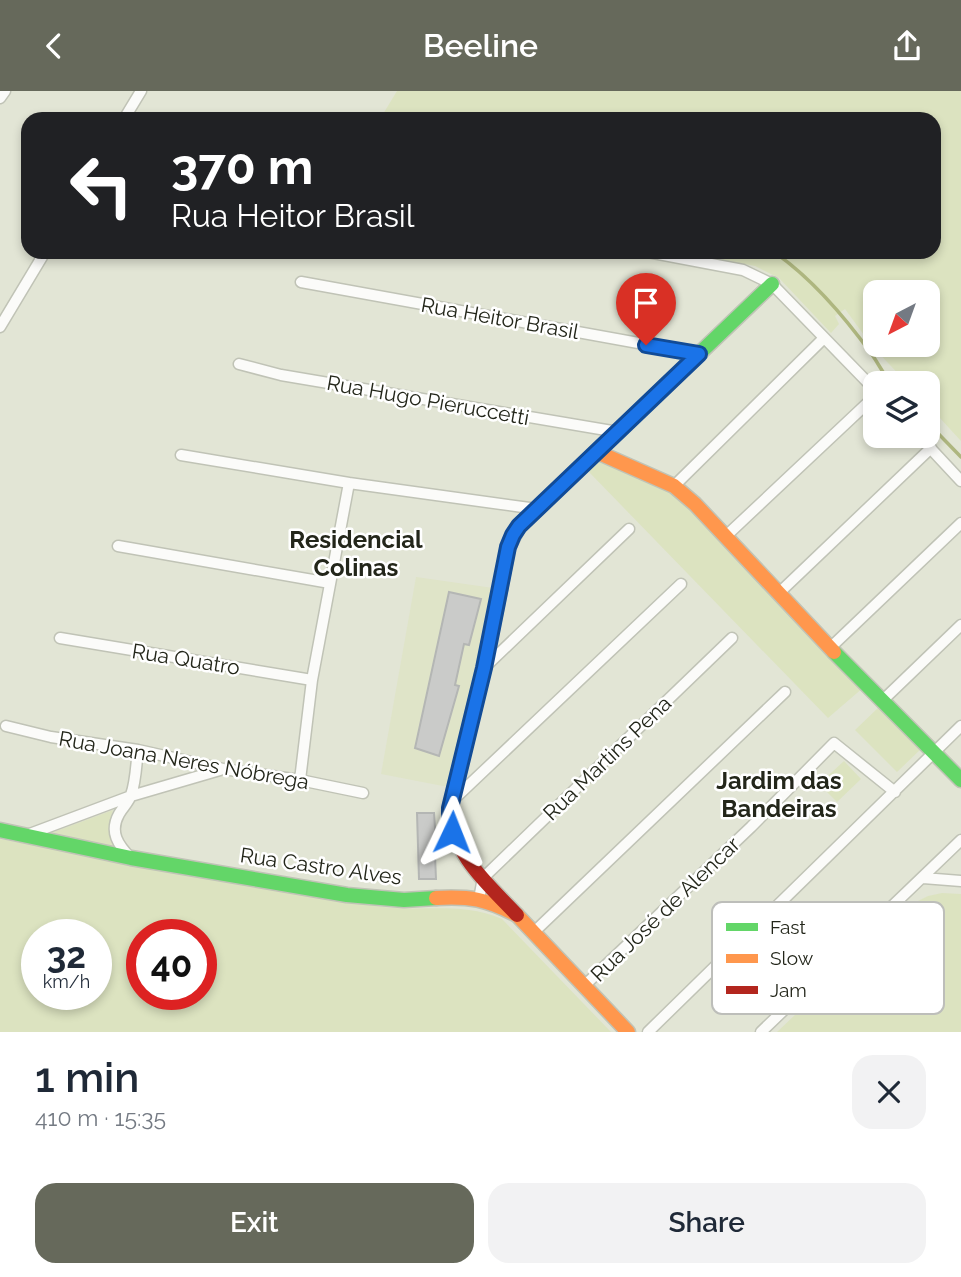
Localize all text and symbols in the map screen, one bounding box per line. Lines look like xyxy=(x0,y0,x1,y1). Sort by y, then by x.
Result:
icon: back xyxy=(35,27,73,65)
text: Beeline xyxy=(423,27,538,64)
icon: share xyxy=(888,27,926,65)
text: 370 m xyxy=(171,138,313,195)
icon: left xyxy=(56,140,147,231)
text: Rua Heitor Brasil xyxy=(171,197,415,234)
pin xyxy=(616,273,676,345)
north arrow xyxy=(863,280,940,357)
map controls xyxy=(863,280,940,448)
icon: arrive xyxy=(627,284,665,322)
street label: Rua Heitor Brasil xyxy=(419,292,581,344)
street label: Rua Hugo Pieruccetti xyxy=(325,370,531,430)
button: layers xyxy=(863,371,940,448)
district label: Residencial Colinas xyxy=(289,525,423,582)
street label: Rua Quatro xyxy=(130,638,242,680)
street label: Rua Martins Pena xyxy=(538,691,676,825)
street label: Rua Joana Neres Nóbrega xyxy=(57,726,311,794)
district label: Jardim das Bandeiras xyxy=(716,766,842,823)
position arrow xyxy=(415,795,489,869)
street label: Rua José de Alencar xyxy=(585,831,745,987)
street label: Rua Castro Alves xyxy=(239,842,403,890)
legend xyxy=(712,902,944,1014)
text: Fast xyxy=(770,916,806,938)
speed limit sign: 40 xyxy=(126,919,217,1010)
text: 32 xyxy=(47,935,86,976)
text: Slow xyxy=(770,947,814,969)
text: km/h xyxy=(43,971,90,992)
text: Jam xyxy=(770,979,807,1001)
text: 1 min xyxy=(35,1053,139,1102)
button: close xyxy=(852,1055,926,1129)
text: 410 m · 15:35 xyxy=(35,1104,166,1131)
button: Exit xyxy=(35,1183,474,1263)
button: Share xyxy=(488,1183,926,1263)

